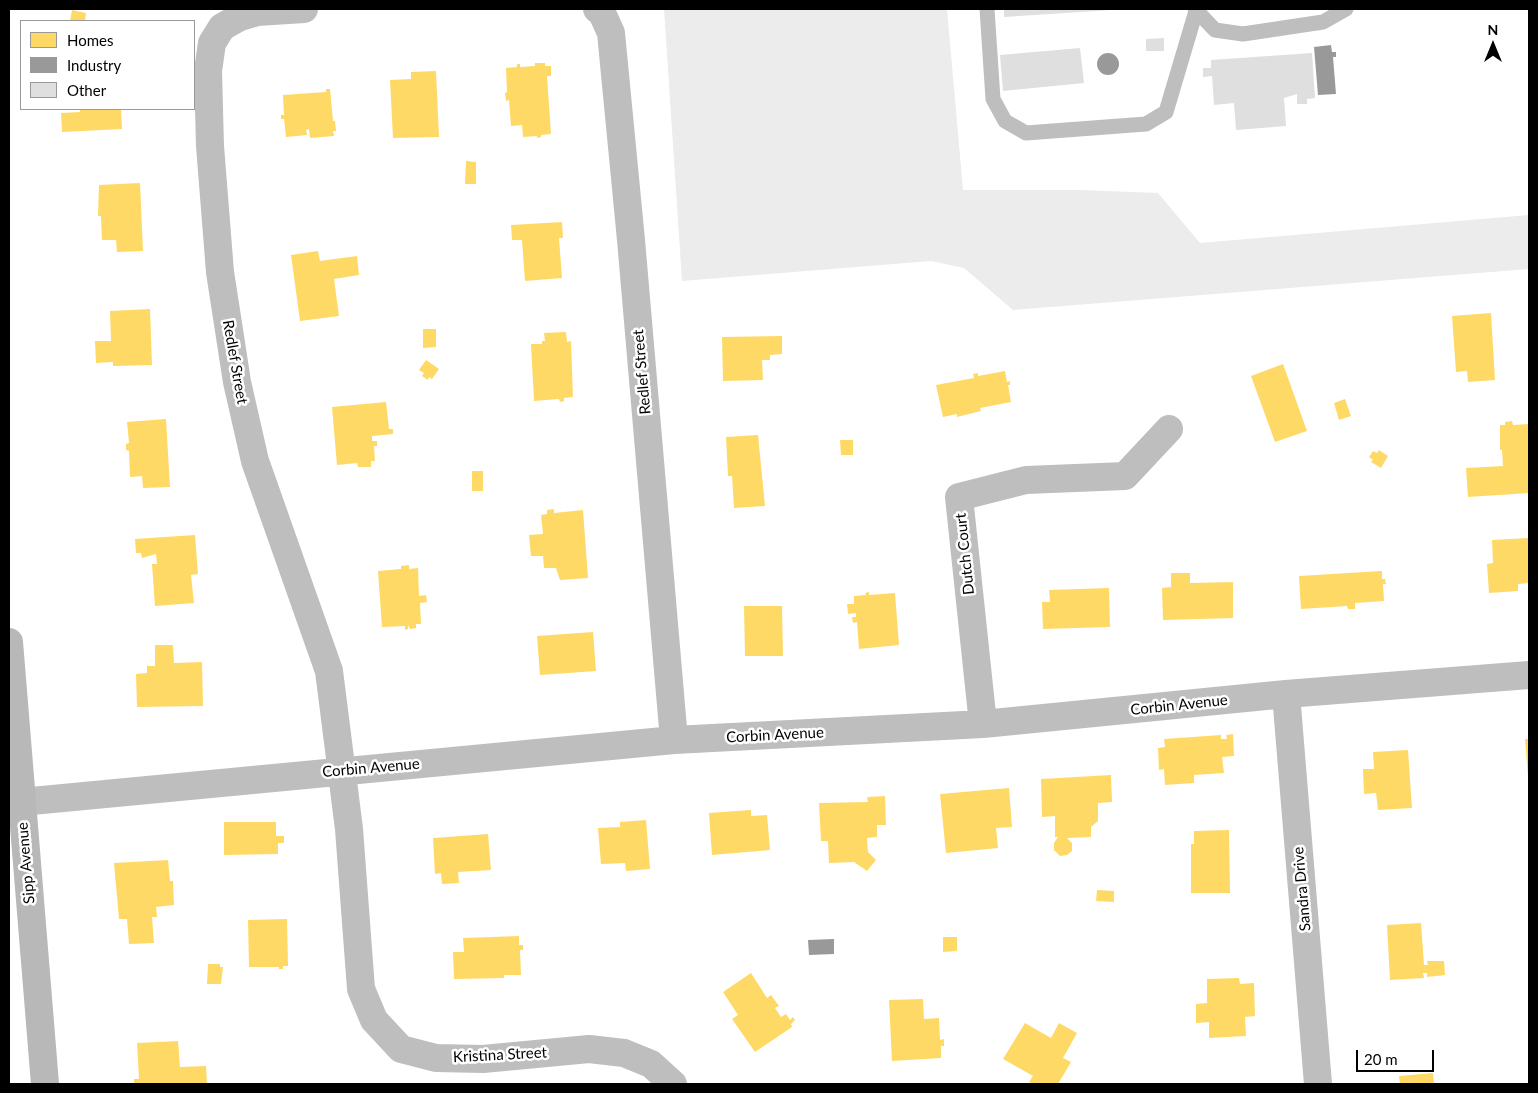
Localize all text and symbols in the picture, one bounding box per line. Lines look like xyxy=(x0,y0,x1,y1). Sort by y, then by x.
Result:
legend xyxy=(20,20,195,110)
north arrow xyxy=(1468,20,1518,70)
text: N xyxy=(1488,21,1498,38)
text: Homes xyxy=(67,31,113,49)
text: Industry xyxy=(67,56,121,74)
text: Other xyxy=(67,81,106,99)
street label: Redlef Street xyxy=(219,318,251,406)
street label: Redlef Street xyxy=(629,329,655,415)
street label: Dutch Court xyxy=(952,512,978,596)
street label: Corbin Avenue xyxy=(1129,691,1229,719)
street label: Corbin Avenue xyxy=(726,723,824,747)
street label: Corbin Avenue xyxy=(322,755,420,781)
street label: Sipp Avenue xyxy=(13,821,39,905)
street label: Sandra Drive xyxy=(1289,846,1315,932)
scale bar xyxy=(1358,1040,1436,1072)
street label: Kristina Street xyxy=(453,1044,547,1066)
text: 20 m xyxy=(1364,1050,1398,1068)

